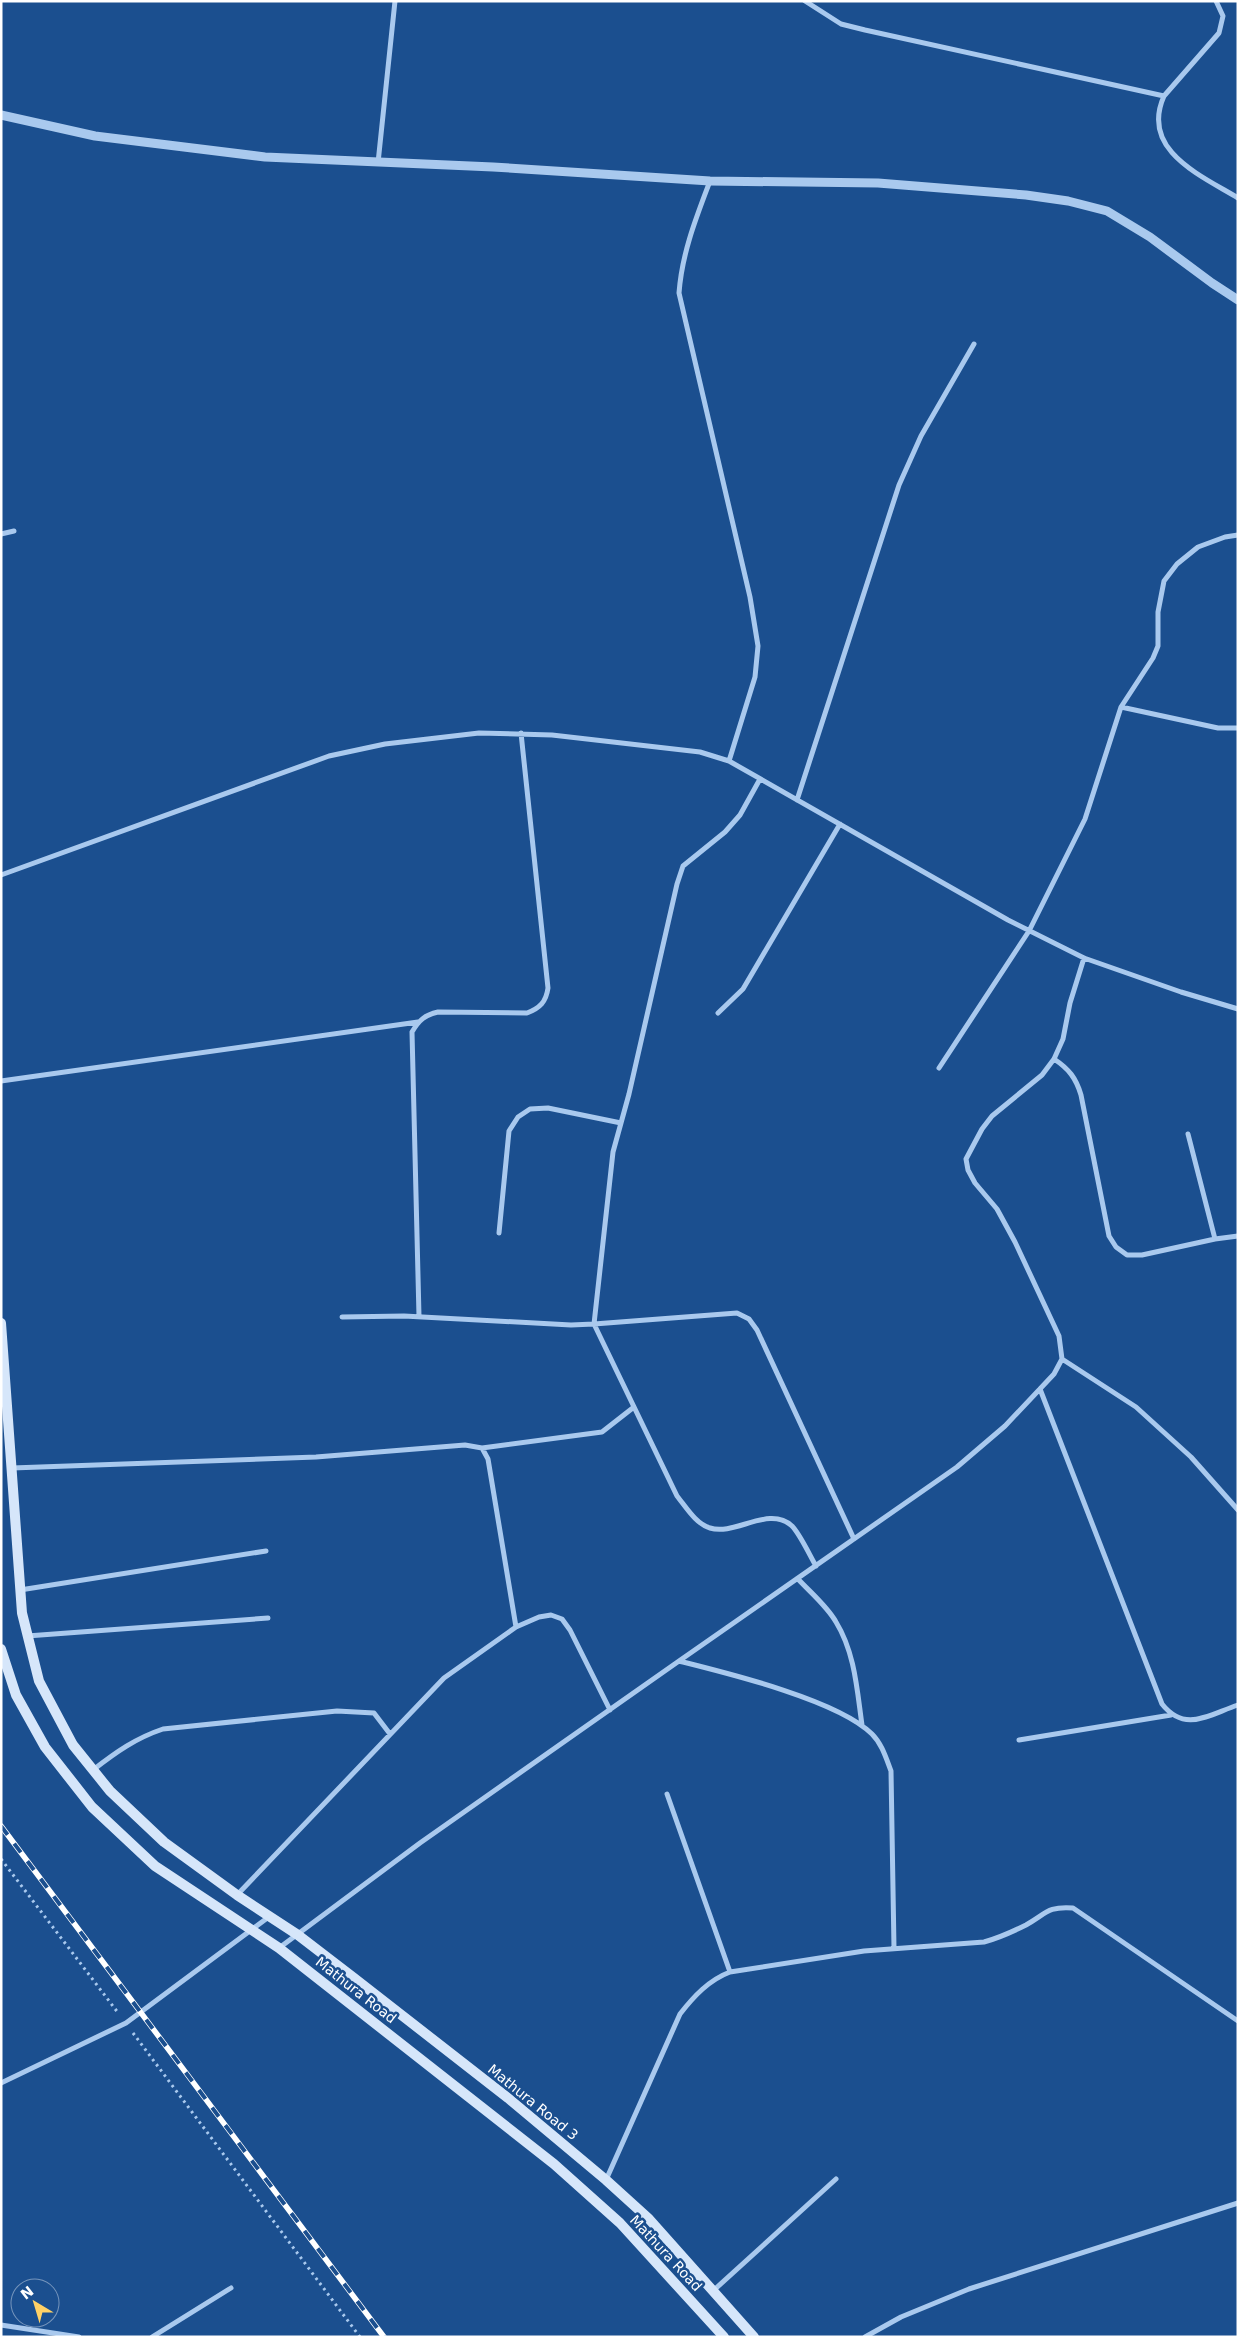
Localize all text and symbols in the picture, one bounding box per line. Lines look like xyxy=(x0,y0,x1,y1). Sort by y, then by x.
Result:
street label: Mathura Road xyxy=(313,1954,399,2026)
street label: Mathura Road 3 xyxy=(485,2061,581,2143)
street label: Mathura Road xyxy=(627,2212,705,2294)
north arrow xyxy=(10,2278,60,2328)
text: N xyxy=(17,2283,37,2303)

